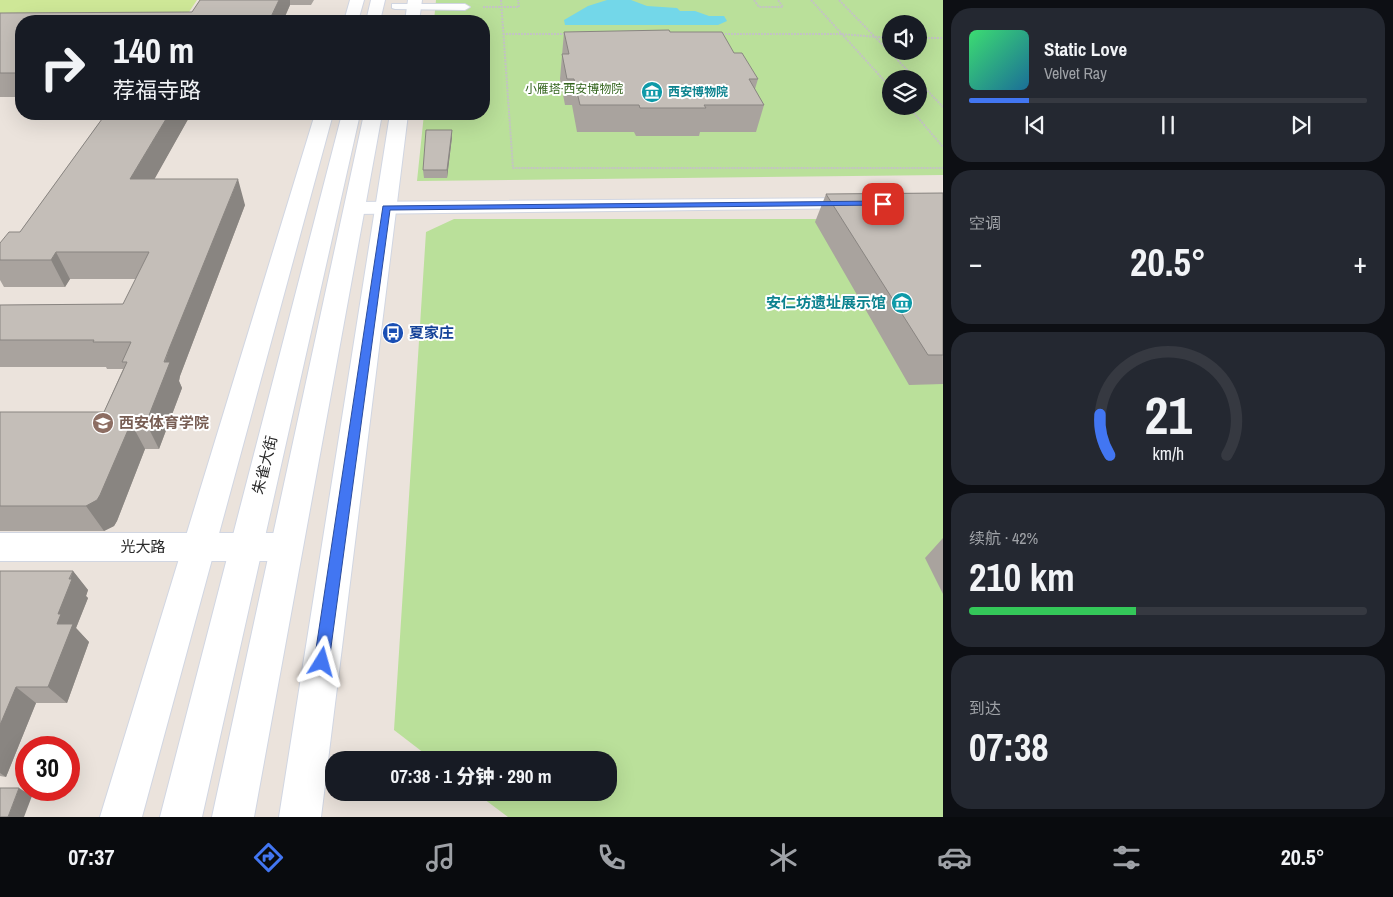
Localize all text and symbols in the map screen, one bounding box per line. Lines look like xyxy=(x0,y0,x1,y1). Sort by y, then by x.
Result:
map controls xyxy=(882,15,927,115)
button: sound xyxy=(882,15,927,60)
text: 140 m xyxy=(113,27,194,74)
icon: right xyxy=(30,35,95,100)
text: Static Love xyxy=(1044,36,1127,62)
text: Velvet Ray xyxy=(1044,62,1107,84)
button: layers xyxy=(882,70,927,115)
text: 荐福寺路 xyxy=(113,75,201,105)
museum icon: 西安博物院 xyxy=(640,80,664,104)
park label: 小雁塔·西安博物院 xyxy=(525,81,623,97)
place label: 西安博物院 xyxy=(668,84,728,100)
icon: previous xyxy=(1021,111,1049,139)
icon: pause xyxy=(1154,111,1182,139)
icon: next xyxy=(1287,111,1315,139)
pin xyxy=(862,183,904,225)
icon: arrive xyxy=(869,190,897,218)
text: 空调 xyxy=(969,212,1001,234)
text: 20.5° xyxy=(1130,237,1206,288)
text: − xyxy=(969,244,982,282)
text: + xyxy=(1354,244,1367,282)
museum icon: 安仁坊遗址展示馆 xyxy=(890,291,914,315)
place label: 安仁坊遗址展示馆 xyxy=(766,292,886,313)
bus stop icon: 夏家庄 xyxy=(381,321,405,345)
place label: 夏家庄 xyxy=(409,322,454,343)
text: 21 xyxy=(1144,380,1192,450)
school or university icon: 西安体育学院 xyxy=(91,411,115,435)
place label: 西安体育学院 xyxy=(119,412,209,433)
street label: 朱雀大街 xyxy=(247,433,282,497)
text: km/h xyxy=(1152,442,1184,466)
text: 续航 · 42% xyxy=(969,527,1038,549)
street label: 光大路 xyxy=(120,536,166,557)
text: 210 km xyxy=(969,552,1075,603)
position arrow xyxy=(295,635,347,687)
text: 到达 xyxy=(969,697,1001,719)
text: 07:38 xyxy=(969,722,1049,773)
speed limit sign: 30 xyxy=(15,736,80,801)
text: 07:38 · 1 分钟 · 290 m xyxy=(390,763,552,789)
icon: directions xyxy=(251,840,286,875)
icon: music xyxy=(423,840,458,875)
icon: phone xyxy=(594,840,629,875)
icon: climate xyxy=(766,840,801,875)
icon: car xyxy=(937,840,972,875)
icon: filters xyxy=(1109,840,1144,875)
text: 07:37 xyxy=(68,842,114,872)
text: 20.5° xyxy=(1281,842,1325,872)

